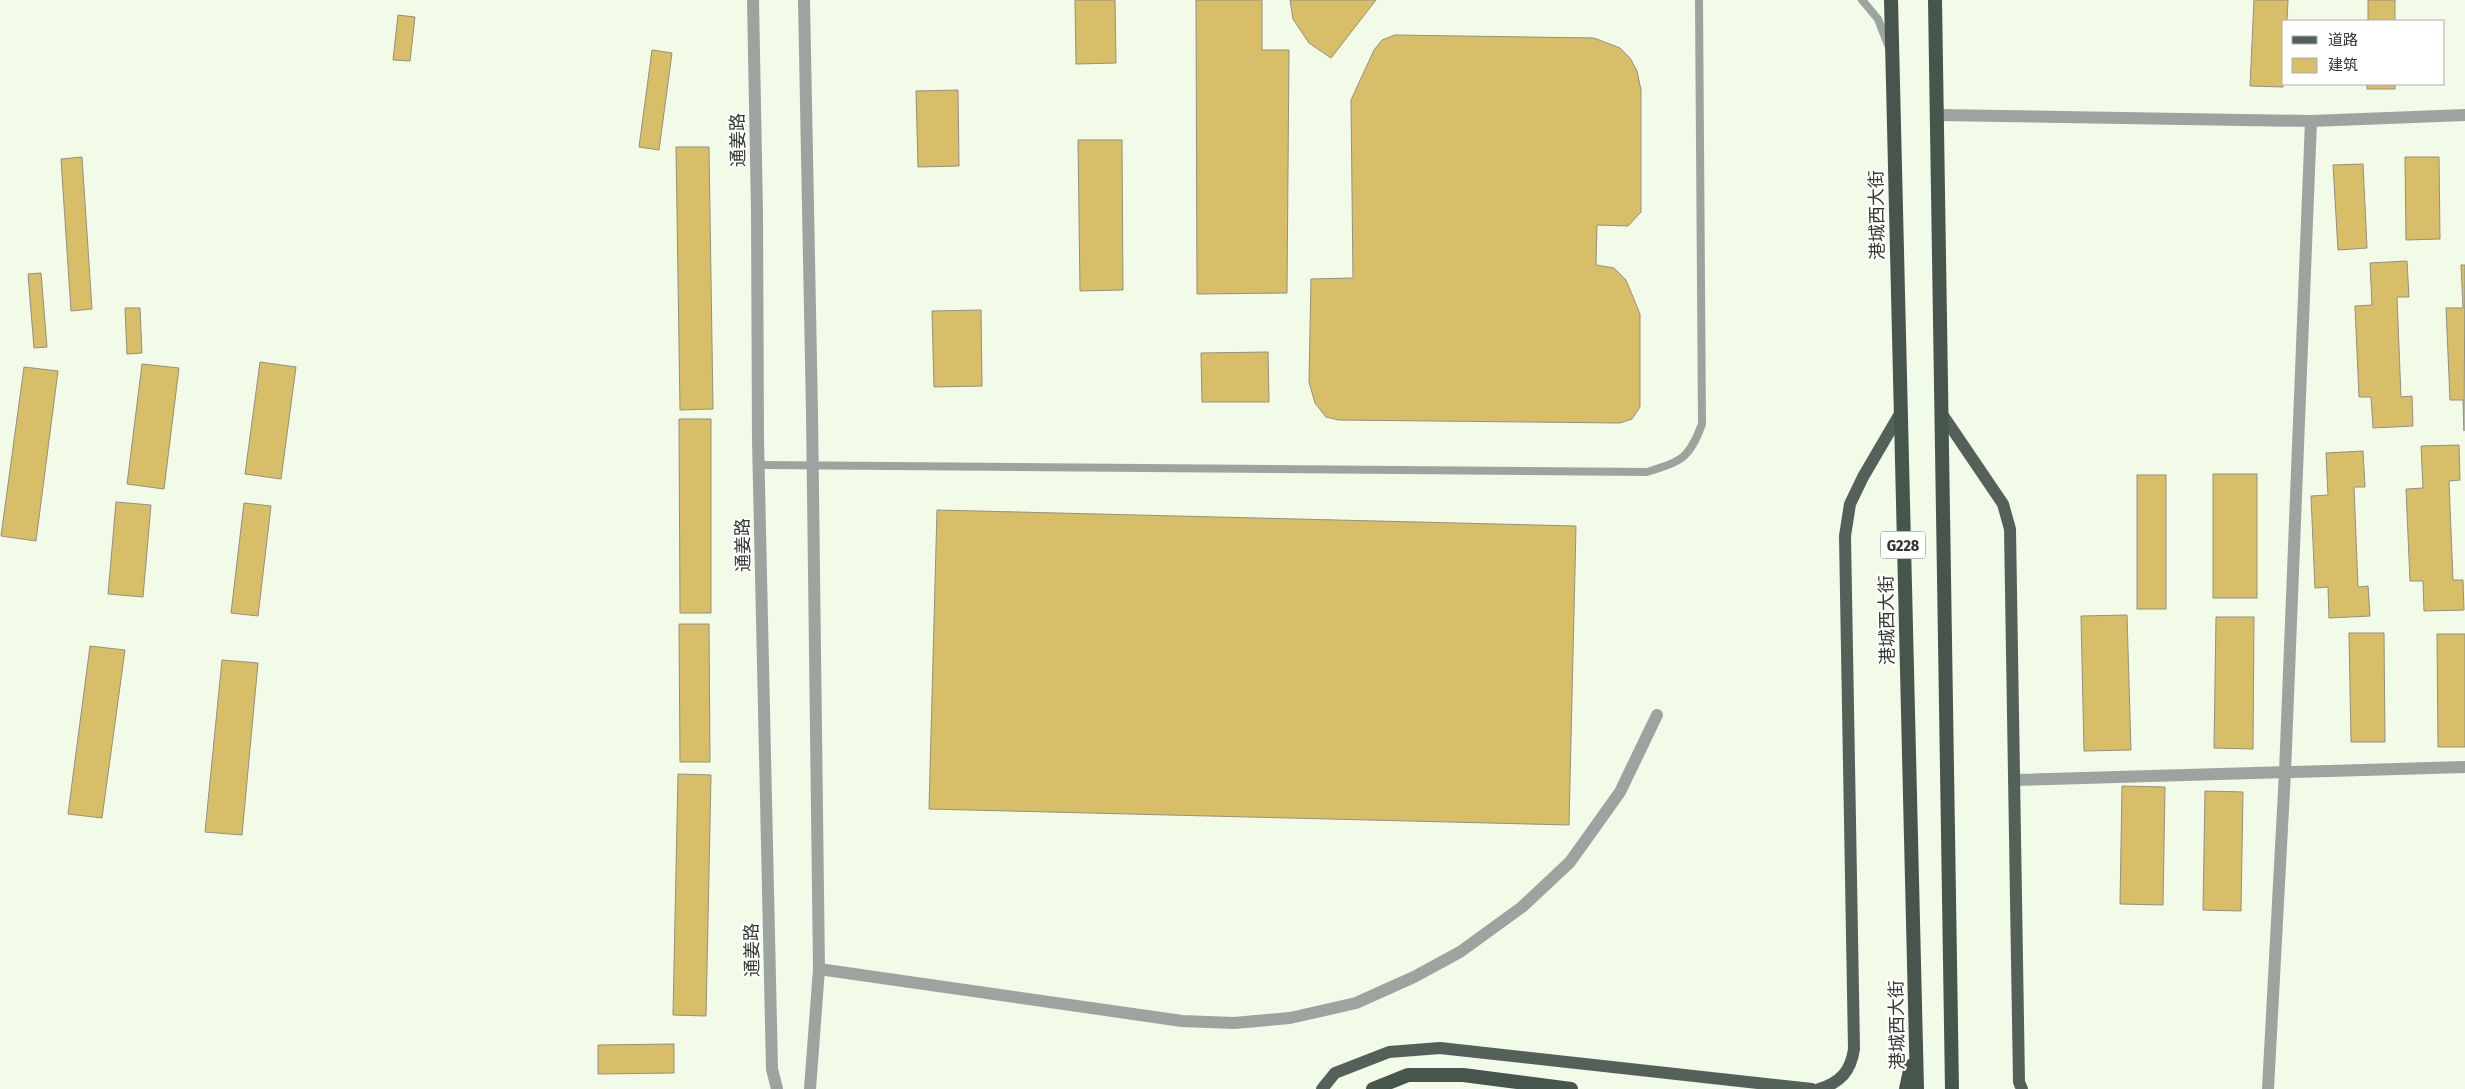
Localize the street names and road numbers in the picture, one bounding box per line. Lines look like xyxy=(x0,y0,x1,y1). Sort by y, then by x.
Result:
street label: 通姜路 xyxy=(727,113,749,167)
street label: 港城西大街 xyxy=(1865,170,1889,260)
street label: 通姜路 xyxy=(732,518,754,572)
road number: G228 xyxy=(1880,532,1926,558)
street label: 港城西大街 xyxy=(1875,575,1899,665)
street label: 通姜路 xyxy=(741,923,763,977)
street label: 港城西大街 xyxy=(1885,980,1909,1070)

